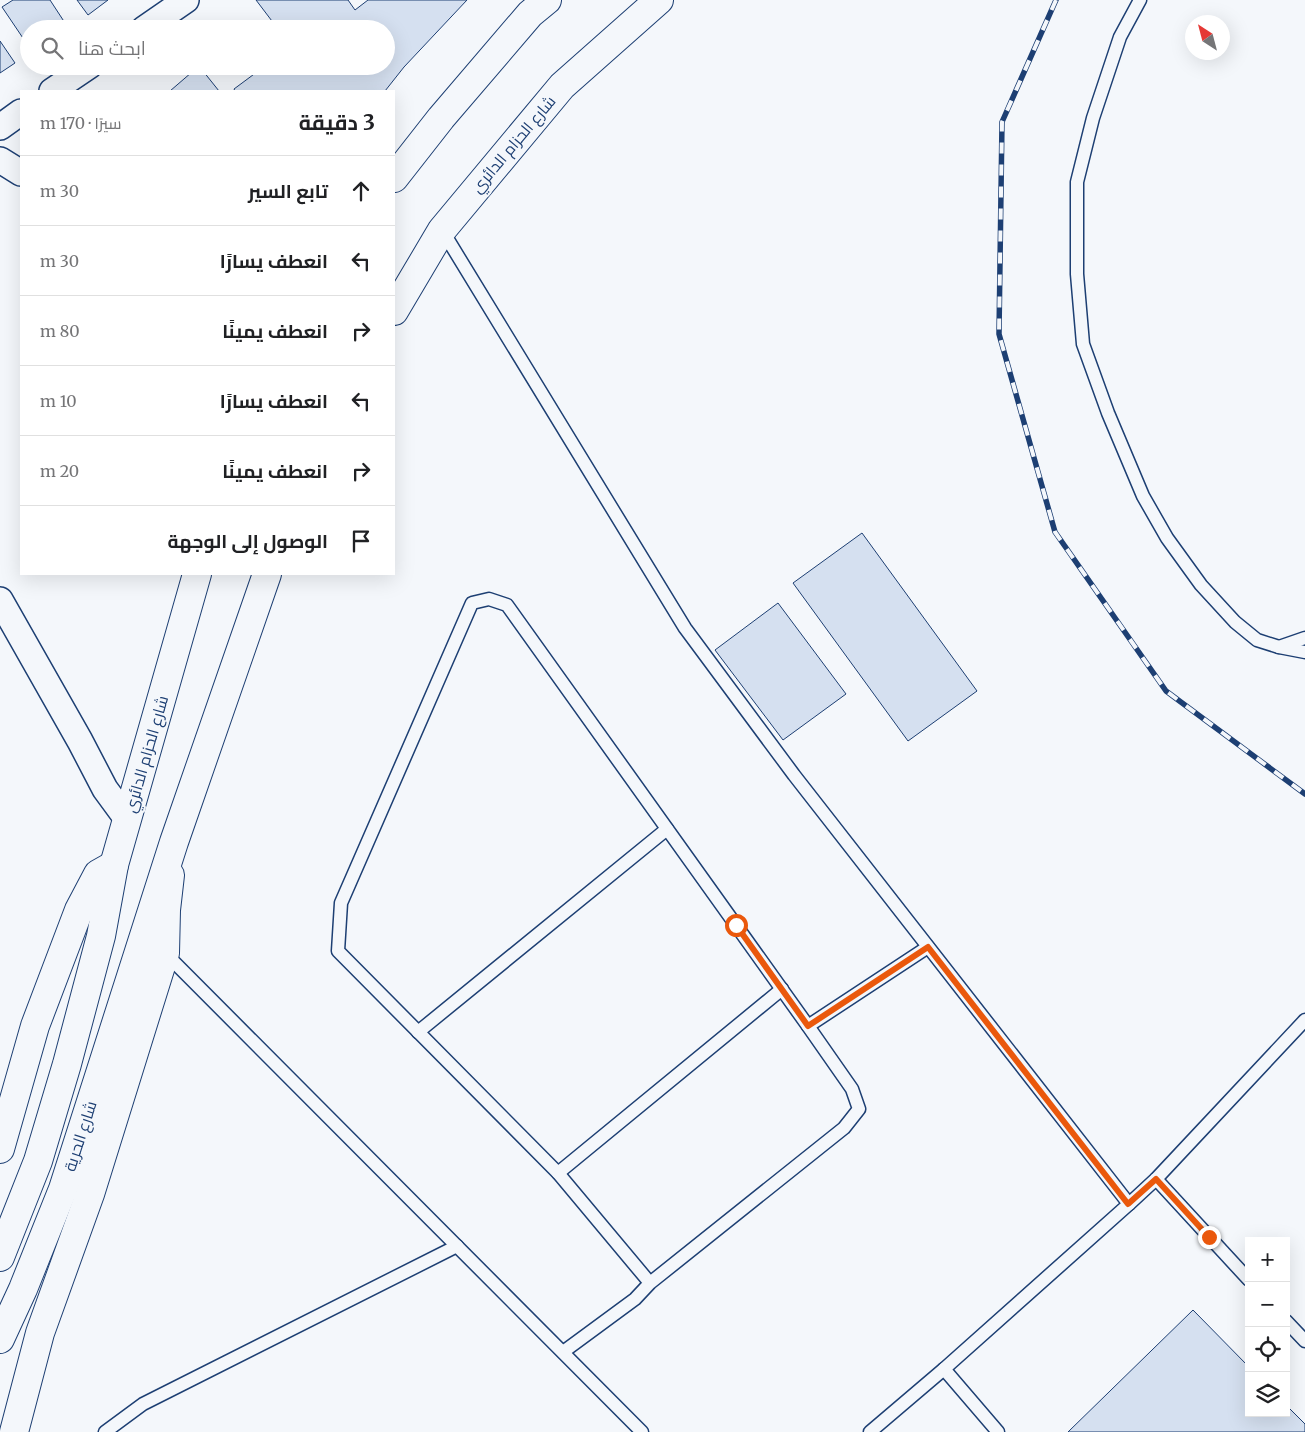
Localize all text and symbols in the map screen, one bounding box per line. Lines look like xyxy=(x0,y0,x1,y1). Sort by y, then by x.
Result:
north arrow xyxy=(1185,15,1230,60)
search box xyxy=(20,20,395,75)
icon: search xyxy=(38,34,66,62)
text: ابحث هنا xyxy=(78,36,146,60)
street label: شارع الحزام الدائري xyxy=(466,91,563,199)
text: 3 دقيقة xyxy=(299,109,375,136)
text: سيرًا · 170 m xyxy=(40,113,121,133)
icon: ahead xyxy=(347,177,375,205)
text: تابع السير xyxy=(248,179,328,203)
text: 30 m xyxy=(40,181,79,201)
icon: left xyxy=(347,247,375,275)
text: انعطف يسارًا xyxy=(220,249,328,273)
text: 30 m xyxy=(40,251,79,271)
icon: right xyxy=(347,317,375,345)
text: انعطف يمينًا xyxy=(222,319,328,343)
text: 80 m xyxy=(40,321,80,341)
icon: left xyxy=(347,387,375,415)
text: انعطف يسارًا xyxy=(220,389,328,413)
text: 10 m xyxy=(40,391,77,411)
icon: right xyxy=(347,457,375,485)
text: انعطف يمينًا xyxy=(222,459,328,483)
text: 20 m xyxy=(40,461,79,481)
icon: arrive xyxy=(347,527,375,555)
text: الوصول إلى الوجهة xyxy=(168,529,328,553)
street label: شارع الحزام الدائري xyxy=(120,693,176,816)
route start xyxy=(725,914,748,937)
street label: شارع الحرية xyxy=(59,1098,103,1174)
route end xyxy=(1198,1226,1221,1249)
map controls xyxy=(1245,1237,1290,1417)
button: + xyxy=(1245,1237,1290,1282)
button: − xyxy=(1245,1282,1290,1327)
button: locate xyxy=(1245,1327,1290,1372)
button: layers xyxy=(1245,1372,1290,1417)

